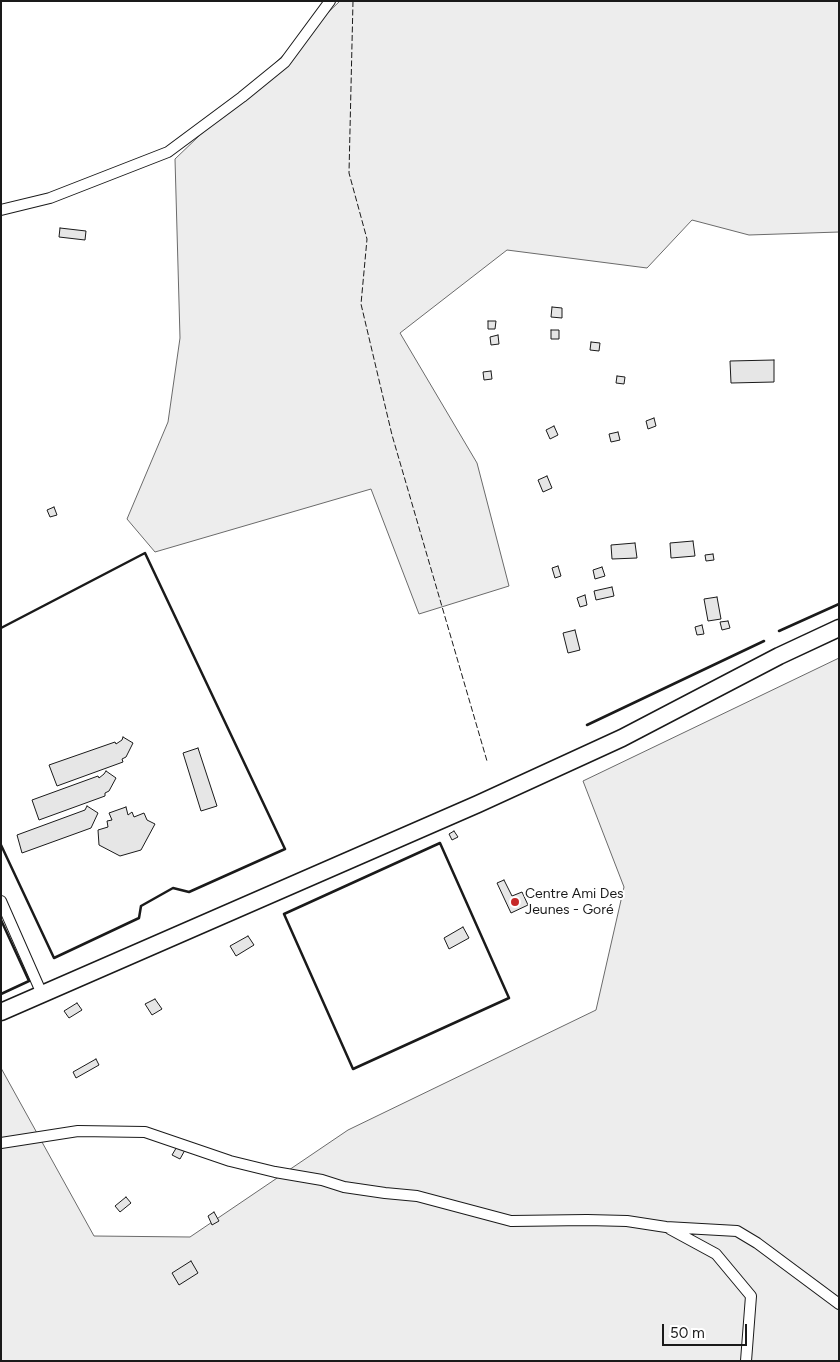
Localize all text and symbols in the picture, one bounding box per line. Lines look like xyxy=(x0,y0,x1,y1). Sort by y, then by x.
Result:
place label: Centre Ami Des Jeunes - Goré xyxy=(525,886,624,919)
marker: Centre Ami Des Jeunes - Goré xyxy=(509,896,521,908)
scale bar xyxy=(665,1314,750,1346)
text: 50 m xyxy=(670,1324,705,1342)

